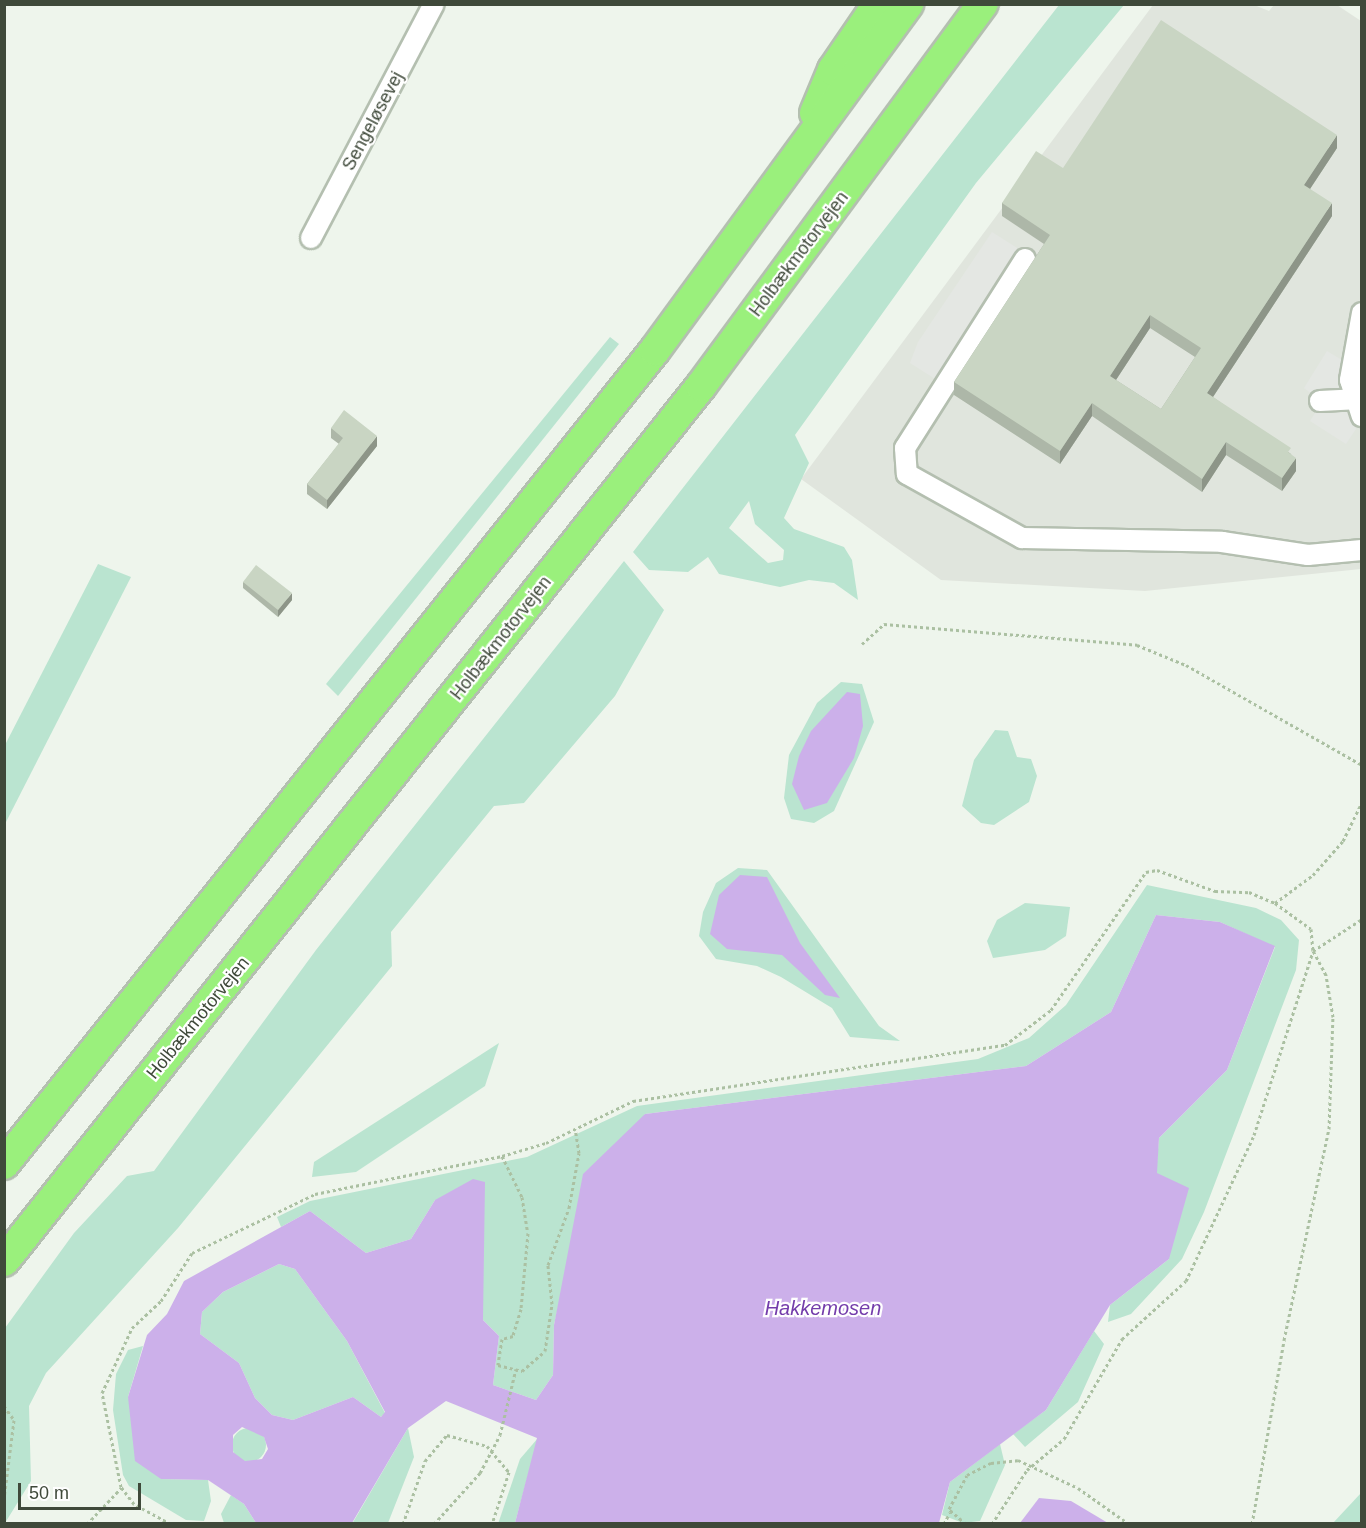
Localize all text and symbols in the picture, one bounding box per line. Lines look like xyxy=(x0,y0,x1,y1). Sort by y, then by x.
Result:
street label: Sengeløsevej xyxy=(338,68,408,174)
street label: Holbækmotorvejen xyxy=(745,187,853,321)
street label: Holbækmotorvejen xyxy=(446,572,556,704)
street label: Holbækmotorvejen xyxy=(142,953,254,1083)
water label: Hakkemosen xyxy=(765,1296,881,1320)
scale bar xyxy=(21,1471,144,1509)
text: 50 m xyxy=(29,1483,69,1503)

